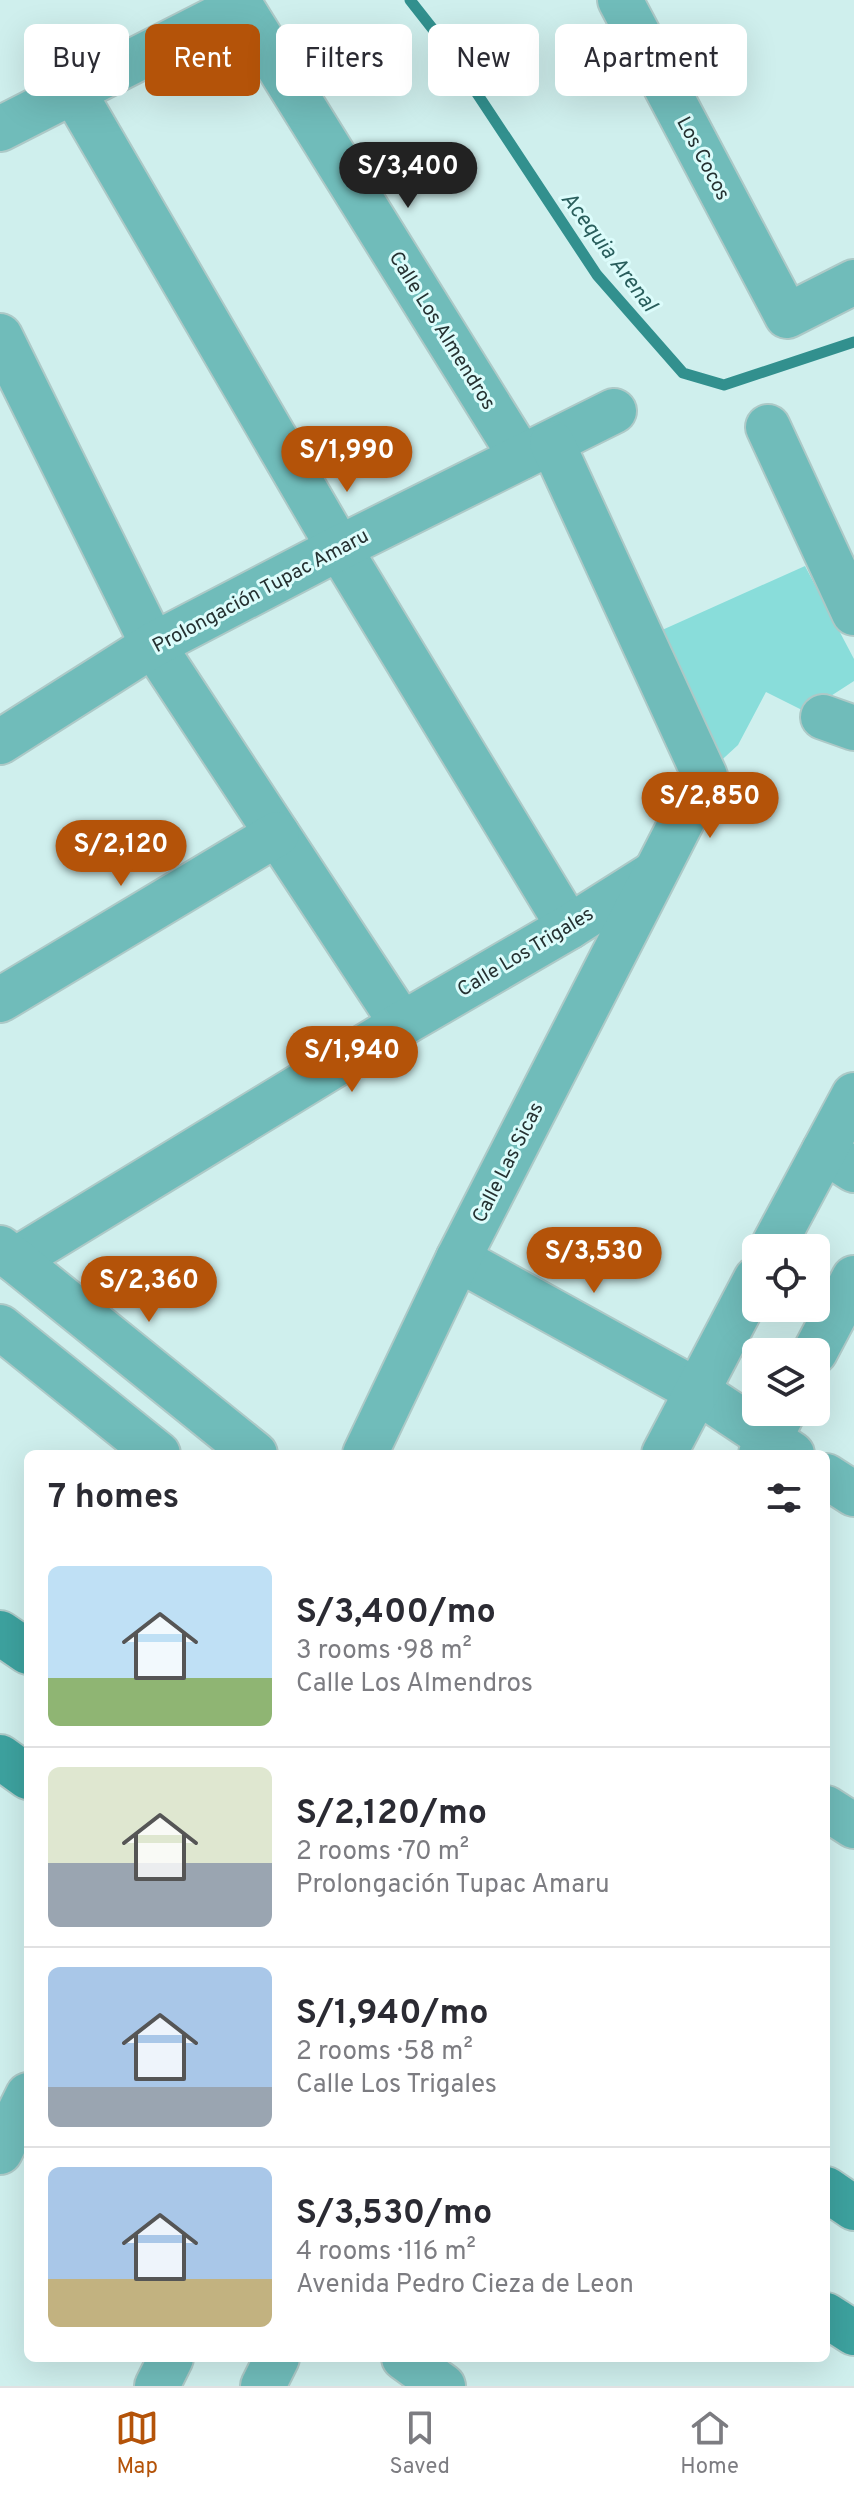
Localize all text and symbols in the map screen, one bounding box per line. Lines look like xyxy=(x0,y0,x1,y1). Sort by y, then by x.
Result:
chip: Buy xyxy=(24,24,129,96)
chip: Rent xyxy=(145,24,260,96)
chip: Filters xyxy=(276,24,412,96)
chip: New xyxy=(428,24,539,96)
chip: Apartment xyxy=(555,24,747,96)
street label: Los Cocos xyxy=(669,113,735,205)
pin: S/3,400 xyxy=(334,142,482,210)
text: S/3,400 xyxy=(357,151,459,184)
water label: Acequia Arenal xyxy=(554,187,663,319)
street label: Calle Los Almendros xyxy=(382,247,501,415)
pin: S/1,990 xyxy=(273,426,421,494)
text: S/1,990 xyxy=(299,435,395,468)
street label: Prolongación Tupac Amaru xyxy=(148,524,374,660)
pin: S/2,850 xyxy=(636,772,784,840)
text: S/2,850 xyxy=(660,781,760,814)
pin: S/2,120 xyxy=(47,820,195,888)
text: S/2,120 xyxy=(74,829,168,862)
street label: Calle Los Trigales xyxy=(453,902,599,1004)
pin: S/1,940 xyxy=(278,1026,426,1094)
text: S/1,940 xyxy=(304,1035,400,1068)
street label: Calle Las Sicas xyxy=(467,1098,550,1228)
pin: S/3,530 xyxy=(520,1227,668,1295)
map controls xyxy=(742,1234,830,1426)
button: locate xyxy=(742,1234,830,1322)
text: S/3,530 xyxy=(545,1236,643,1269)
pin: S/2,360 xyxy=(75,1256,223,1324)
text: S/2,360 xyxy=(99,1265,199,1298)
button: layers xyxy=(742,1338,830,1426)
icon: filters xyxy=(762,1476,806,1520)
text: 7 homes xyxy=(48,1477,179,1520)
text: S/3,400/mo xyxy=(296,1592,496,1635)
icon: home xyxy=(112,1598,208,1694)
text: 3 rooms · 98 m² xyxy=(296,1635,472,1668)
text: Calle Los Almendros xyxy=(296,1668,533,1701)
text: S/2,120/mo xyxy=(296,1793,487,1836)
icon: home xyxy=(112,1799,208,1895)
text: 2 rooms · 70 m² xyxy=(296,1836,469,1869)
text: Prolongación Tupac Amaru xyxy=(296,1869,610,1902)
text: S/1,940/mo xyxy=(296,1993,489,2036)
icon: home xyxy=(112,1999,208,2095)
text: 2 rooms · 58 m² xyxy=(296,2036,473,2069)
text: Calle Los Trigales xyxy=(296,2069,497,2102)
text: S/3,530/mo xyxy=(296,2193,492,2236)
icon: home xyxy=(112,2199,208,2295)
text: 4 rooms · 116 m² xyxy=(296,2236,476,2269)
text: Avenida Pedro Cieza de Leon xyxy=(296,2269,634,2302)
tab: Map xyxy=(115,2406,159,2481)
tab: Saved xyxy=(390,2406,450,2481)
tab: Home xyxy=(680,2406,739,2481)

